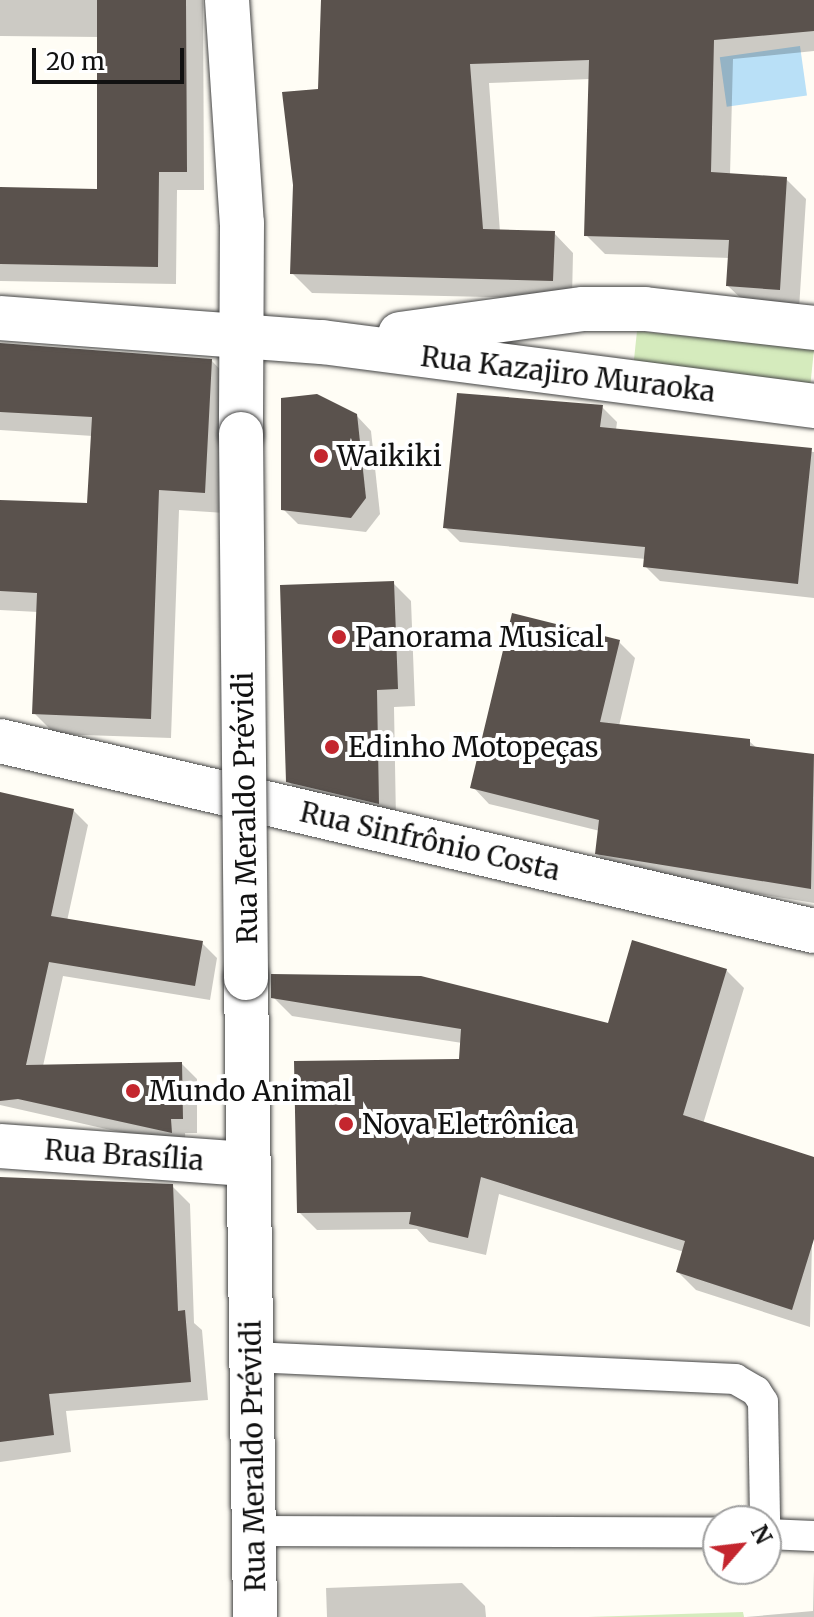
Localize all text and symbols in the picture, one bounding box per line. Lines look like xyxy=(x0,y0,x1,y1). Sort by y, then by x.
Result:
scale bar xyxy=(36,32,188,82)
text: 20 m xyxy=(46,46,105,77)
street label: Rua Kazajiro Muraoka xyxy=(419,339,717,409)
place label: Waikiki xyxy=(337,439,442,473)
marker: Waikiki xyxy=(312,447,330,465)
place label: Panorama Musical xyxy=(355,620,604,654)
marker: Panorama Musical xyxy=(330,628,348,646)
street label: Rua Meraldo Prévidi xyxy=(226,672,264,944)
place label: Edinho Motopeças xyxy=(348,730,598,764)
marker: Edinho Motopeças xyxy=(323,738,341,756)
street label: Rua Sinfrônio Costa xyxy=(297,795,563,887)
place label: Mundo Animal xyxy=(149,1074,351,1108)
marker: Mundo Animal xyxy=(124,1082,142,1100)
place label: Nova Eletrônica xyxy=(362,1107,574,1141)
marker: Nova Eletrônica xyxy=(337,1115,355,1133)
street label: Rua Brasília xyxy=(43,1133,205,1177)
street label: Rua Meraldo Prévidi xyxy=(234,1320,272,1592)
north arrow xyxy=(702,1505,782,1585)
text: N xyxy=(745,1520,778,1549)

